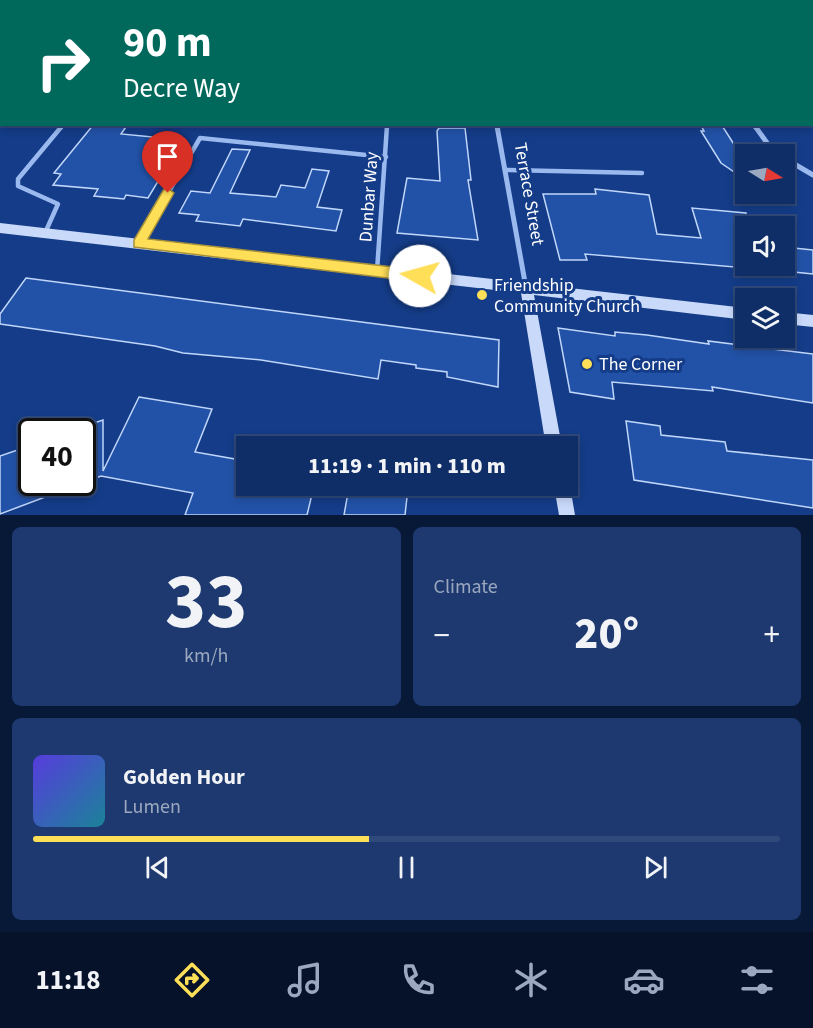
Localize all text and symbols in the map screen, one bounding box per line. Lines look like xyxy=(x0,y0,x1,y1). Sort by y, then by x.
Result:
text: 90 m xyxy=(123,13,212,73)
icon: right xyxy=(24,24,102,102)
text: Decre Way xyxy=(123,69,240,108)
pin xyxy=(142,131,193,193)
icon: arrive xyxy=(151,140,184,173)
street label: Terrace Street xyxy=(508,141,550,247)
north arrow xyxy=(735,144,795,204)
map controls xyxy=(735,144,795,348)
street label: Dunbar Way xyxy=(353,150,385,243)
button: sound xyxy=(735,216,795,276)
position arrow xyxy=(388,244,452,308)
place label: Friendship Community Church xyxy=(494,273,640,319)
marker: Friendship Community Church xyxy=(475,288,489,302)
button: layers xyxy=(735,288,795,348)
place label: The Corner xyxy=(599,352,683,377)
marker: The Corner xyxy=(580,357,594,371)
speed limit sign: 40 xyxy=(18,418,96,496)
text: 11:19 · 1 min · 110 m xyxy=(308,450,506,482)
text: 33 xyxy=(165,547,247,658)
text: Climate xyxy=(434,573,498,601)
text: 20° xyxy=(574,602,639,666)
text: − xyxy=(434,612,450,659)
text: + xyxy=(764,612,780,659)
text: km/h xyxy=(184,642,228,670)
text: Golden Hour xyxy=(123,761,245,793)
text: Lumen xyxy=(123,793,181,821)
icon: previous xyxy=(141,851,174,884)
icon: pause xyxy=(390,851,423,884)
icon: next xyxy=(639,851,672,884)
icon: directions xyxy=(171,959,213,1001)
icon: music xyxy=(284,959,326,1001)
icon: phone xyxy=(397,959,439,1001)
icon: climate xyxy=(510,959,552,1001)
icon: car xyxy=(623,959,665,1001)
icon: filters xyxy=(736,959,778,1001)
text: 11:18 xyxy=(35,961,101,1000)

